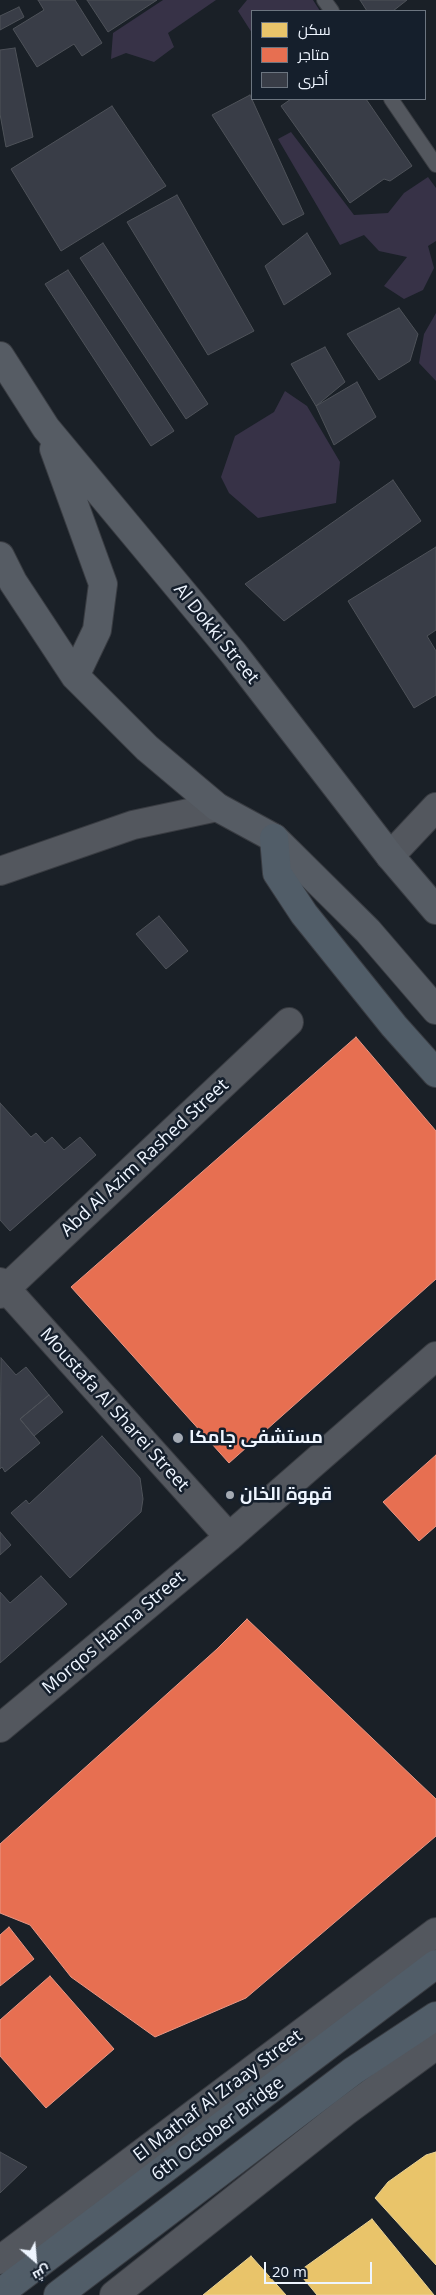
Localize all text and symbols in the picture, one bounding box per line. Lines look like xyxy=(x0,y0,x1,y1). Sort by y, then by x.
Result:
legend xyxy=(251,10,426,100)
text: سكن xyxy=(298,19,331,39)
text: متاجر xyxy=(298,44,329,64)
text: أخرى xyxy=(298,69,328,89)
street label: Al Dokki Street xyxy=(169,579,263,689)
street label: Abd Al Azim Rashed Street xyxy=(57,1075,233,1241)
street label: Moustafa Al Sharei Street xyxy=(35,1324,193,1496)
place label: مستشفى جامكا xyxy=(189,1427,323,1449)
marker: مستشفى جامكا xyxy=(171,1431,185,1445)
place label: قهوة الخان xyxy=(240,1484,332,1506)
marker: قهوة الخان xyxy=(224,1489,236,1501)
street label: Morqos Hanna Street xyxy=(38,1567,190,1699)
street label: El Mathaf Al Zraay Street xyxy=(129,2025,307,2167)
street label: 6th October Bridge xyxy=(148,2072,288,2186)
north arrow xyxy=(10,2235,60,2285)
scale bar xyxy=(266,2252,374,2284)
text: ش xyxy=(30,2261,54,2286)
text: 20 m xyxy=(272,2261,307,2281)

